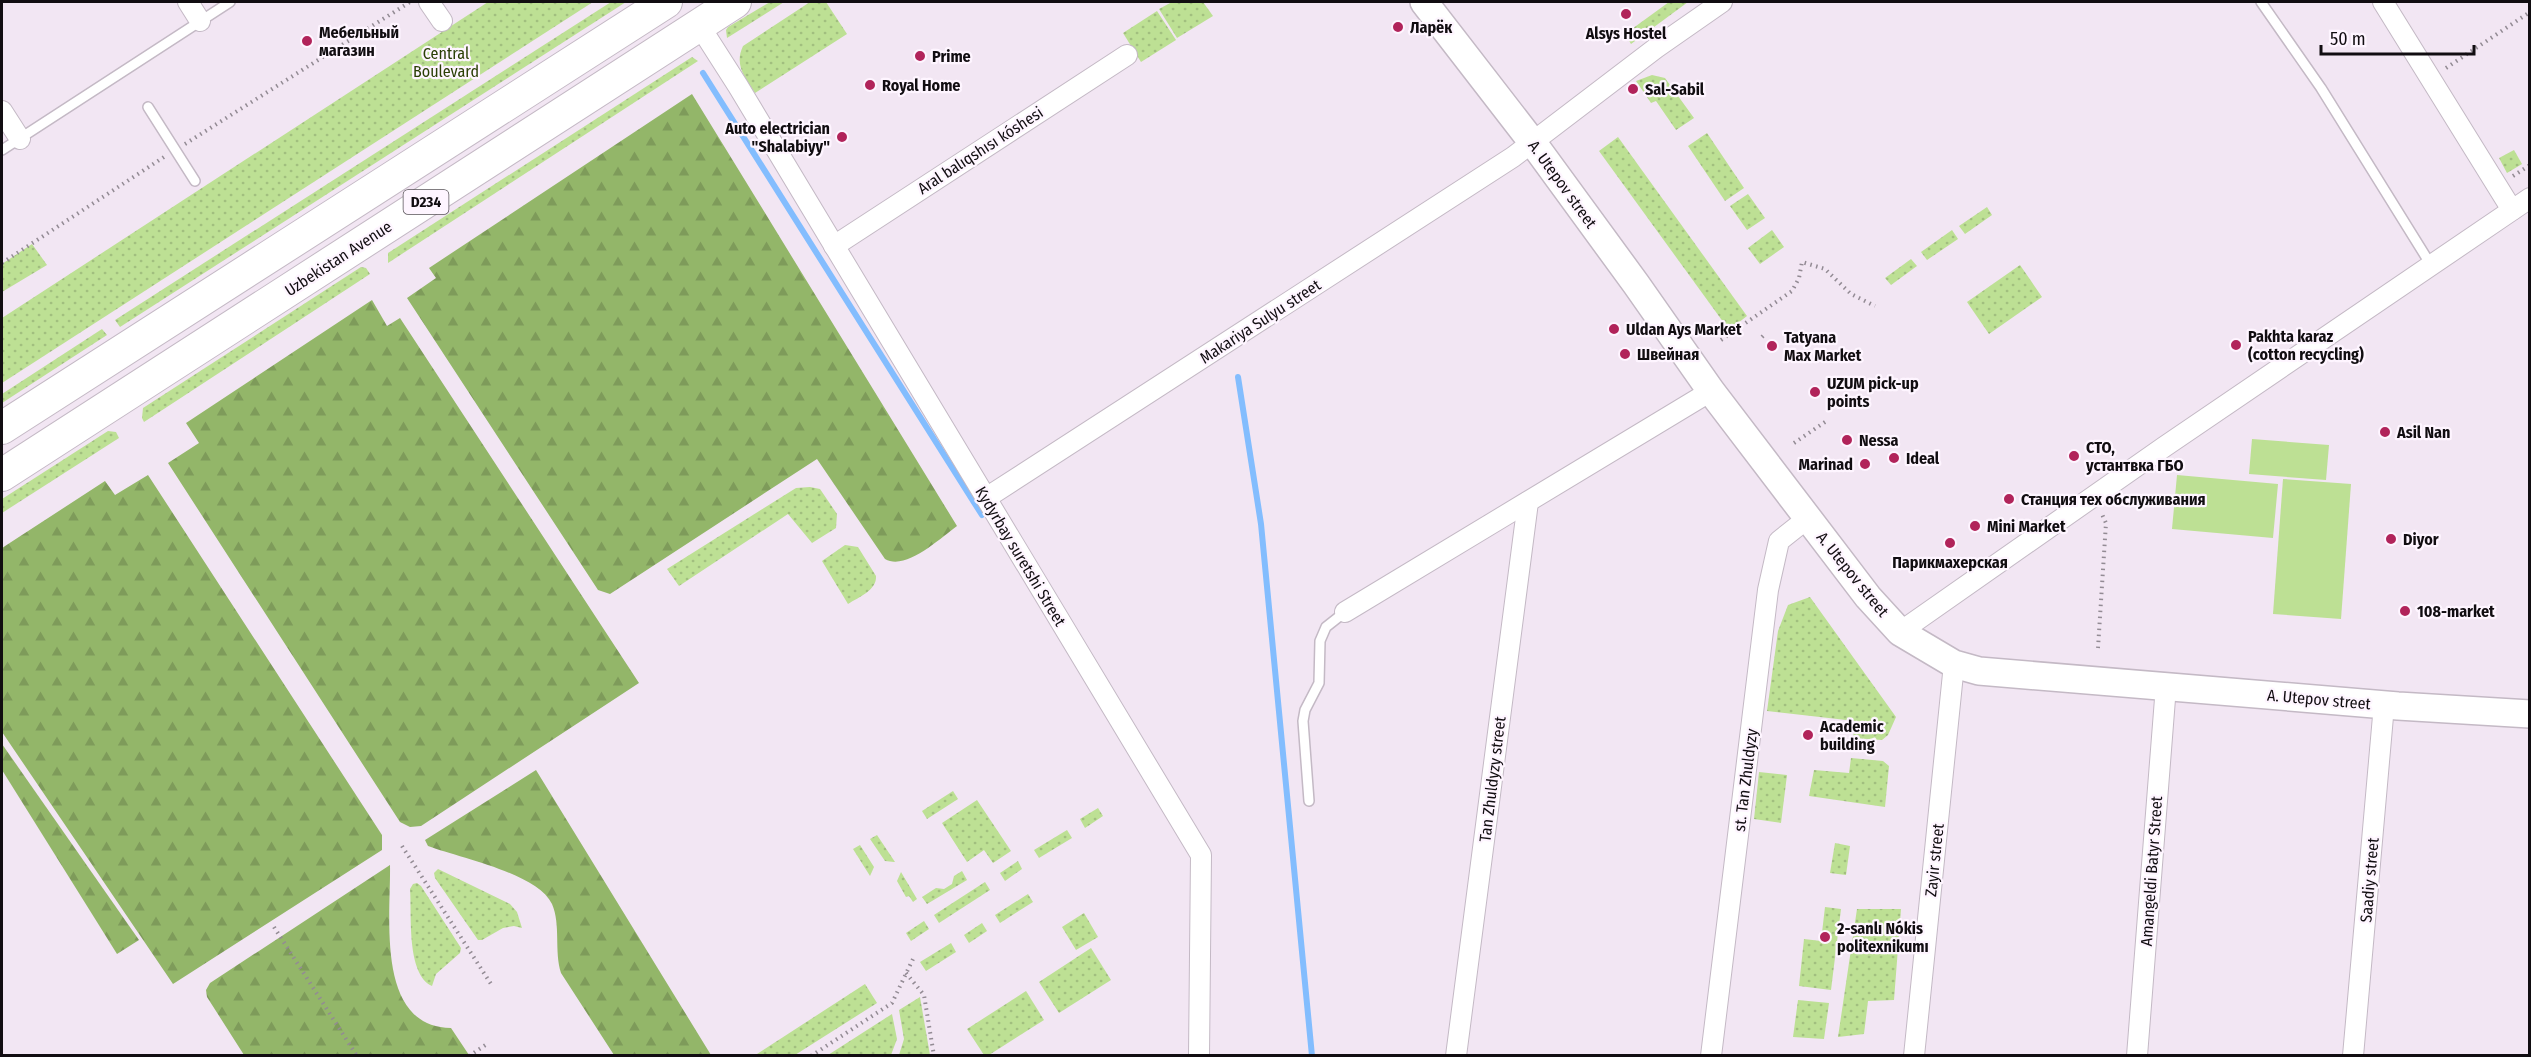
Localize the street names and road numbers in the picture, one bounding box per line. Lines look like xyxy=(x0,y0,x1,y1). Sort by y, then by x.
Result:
street label: Aral balıqshısı kóshesi xyxy=(914,103,1047,198)
street label: A. Utepov street xyxy=(1524,137,1601,233)
road number: D234 xyxy=(404,190,448,214)
street label: Uzbekistan Avenue xyxy=(281,217,395,300)
street label: Makariya Sulyu street xyxy=(1196,275,1325,368)
street label: Kydyrbay suretshi Street xyxy=(971,483,1070,630)
street label: A. Utepov street xyxy=(1813,528,1893,621)
street label: A. Utepov street xyxy=(2266,686,2372,714)
street label: Tan Zhuldyzy street xyxy=(1475,714,1510,843)
street label: st. Tan Zhuldyzy xyxy=(1730,727,1761,833)
street label: Amangeldi Batyr Street xyxy=(2137,795,2166,947)
street label: Zayir street xyxy=(1921,822,1948,898)
street label: Saadiy street xyxy=(2356,836,2383,923)

